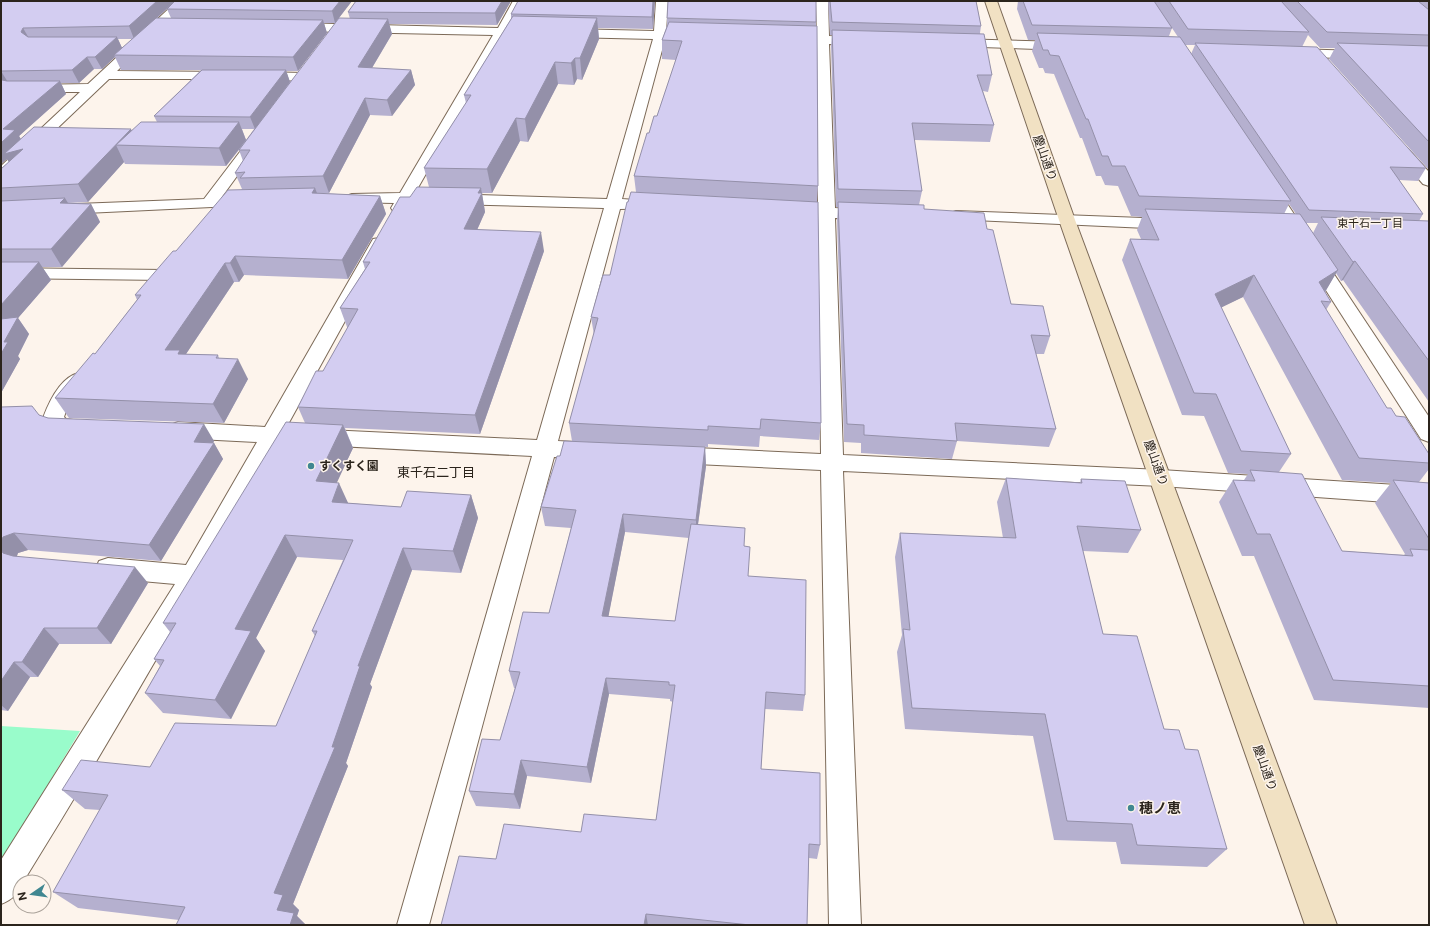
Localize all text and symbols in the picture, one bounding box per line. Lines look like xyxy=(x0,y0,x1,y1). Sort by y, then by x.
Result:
street label: 慶山通り xyxy=(1030,133,1060,183)
district label: 東千石一丁目 xyxy=(1337,217,1403,229)
street label: 慶山通り xyxy=(1141,438,1171,488)
place label: すくすく園 xyxy=(319,459,379,473)
marker: すくすく園 xyxy=(306,461,316,471)
district label: 東千石二丁目 xyxy=(397,465,475,480)
street label: 慶山通り xyxy=(1250,743,1280,793)
place label: 穂ノ恵 xyxy=(1139,800,1181,816)
marker: 穂ノ恵 xyxy=(1126,803,1136,813)
north arrow xyxy=(12,874,52,914)
text: N xyxy=(15,891,29,902)

